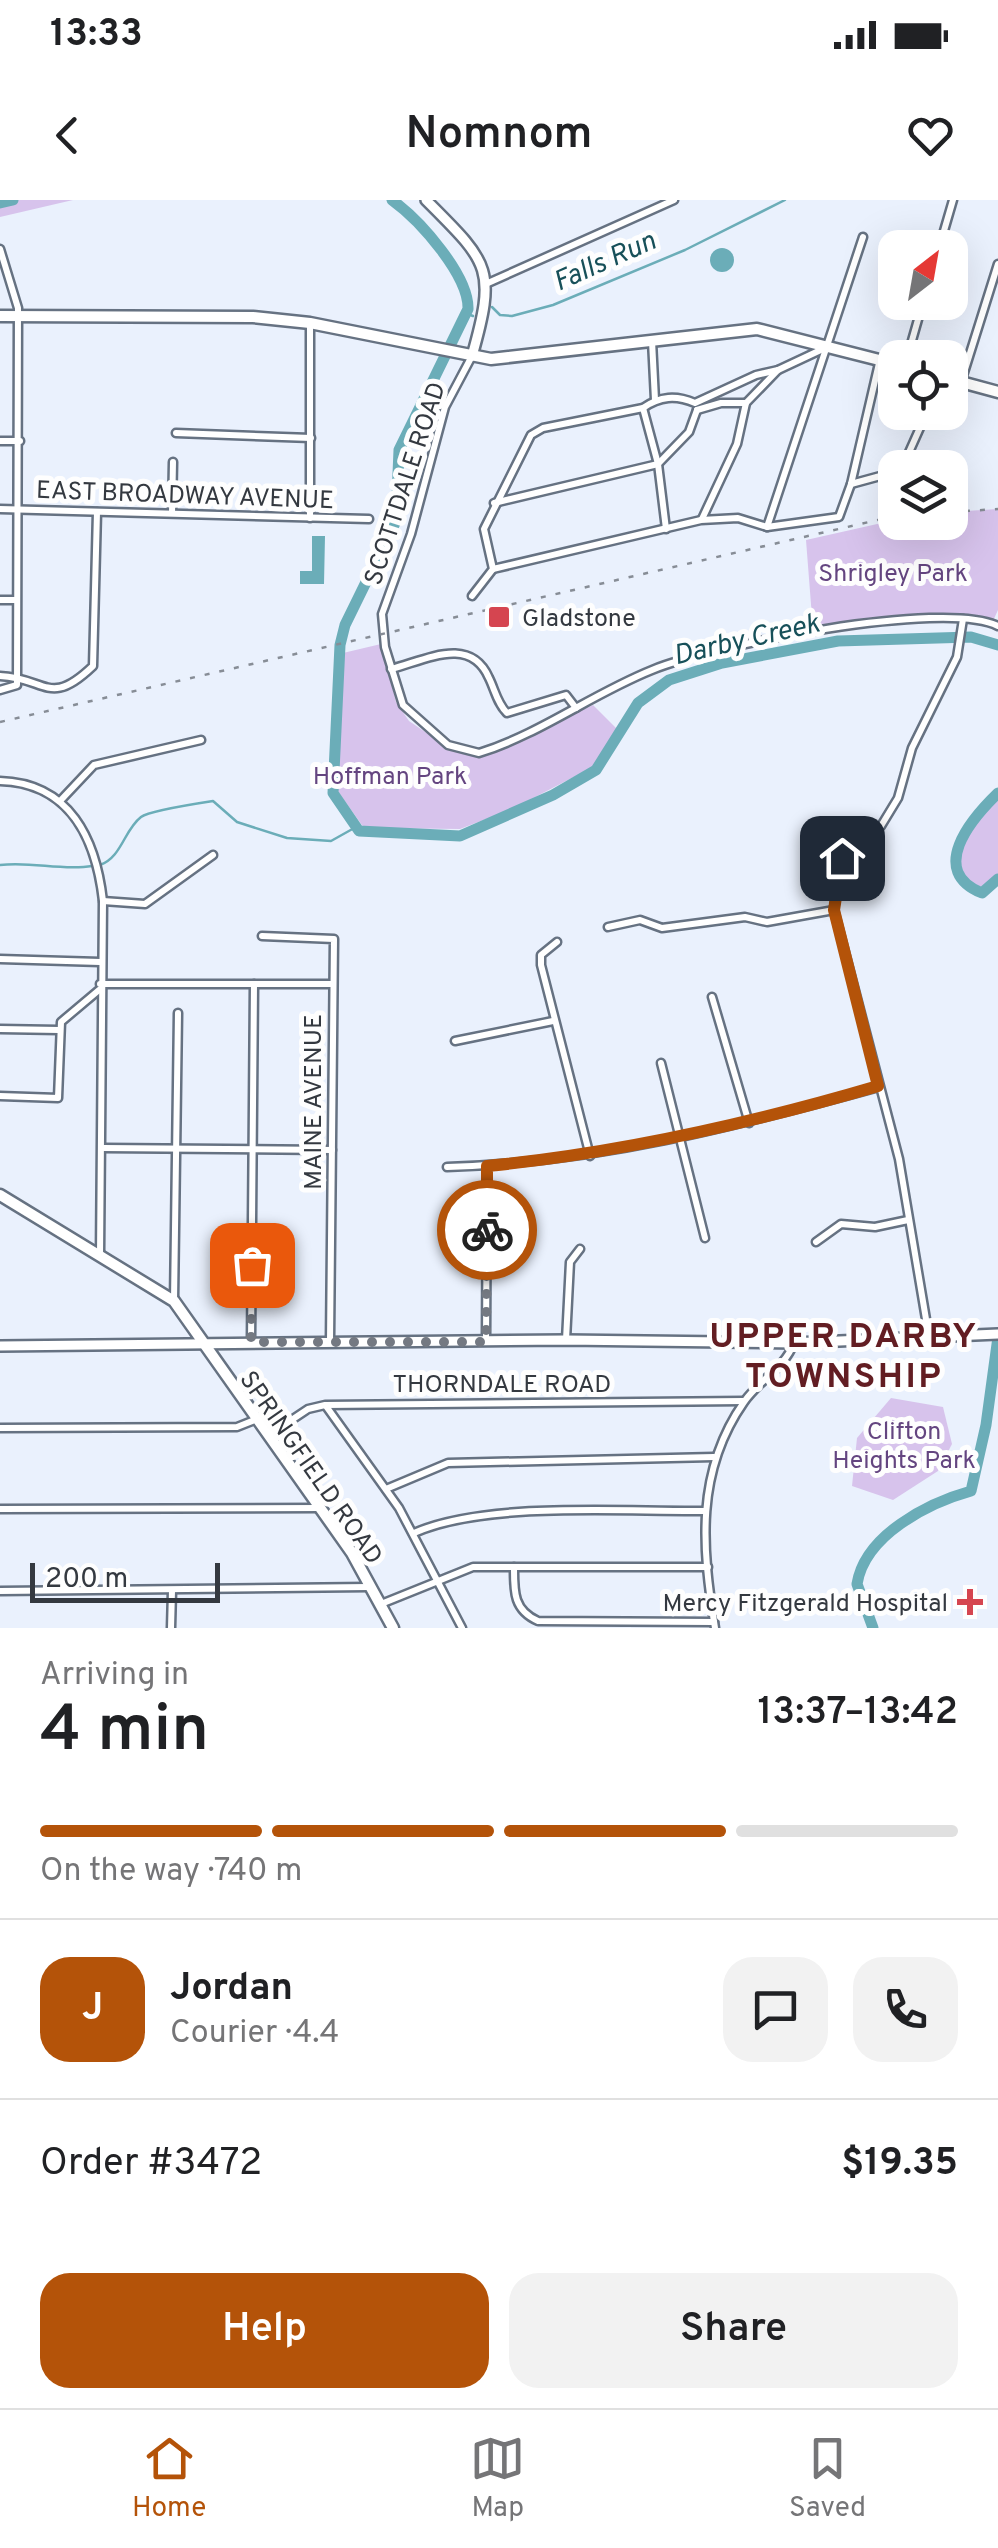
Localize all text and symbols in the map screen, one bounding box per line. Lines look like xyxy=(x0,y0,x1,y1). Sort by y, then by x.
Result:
text: 13:33 xyxy=(50,11,143,60)
text: Nomnom xyxy=(405,107,593,164)
icon: back xyxy=(40,108,95,163)
icon: heart xyxy=(903,108,958,163)
water label: Falls Run xyxy=(548,224,662,301)
north arrow xyxy=(878,230,968,320)
map controls xyxy=(878,230,968,540)
button: locate xyxy=(878,340,968,430)
street label: SCOTTDALE ROAD xyxy=(359,378,455,589)
button: layers xyxy=(878,450,968,540)
street label: EAST BROADWAY AVENUE xyxy=(35,476,334,518)
park label: Shrigley Park xyxy=(818,559,968,591)
marker: Gladstone xyxy=(486,604,512,630)
place label: Gladstone xyxy=(522,604,636,636)
water label: Darby Creek xyxy=(670,606,824,675)
park label: Hoffman Park xyxy=(313,762,467,794)
pin xyxy=(800,816,885,901)
icon: home xyxy=(815,831,870,886)
street label: MAINE AVENUE xyxy=(299,1014,331,1190)
courier xyxy=(437,1180,537,1280)
icon: bike xyxy=(460,1203,515,1258)
pin xyxy=(210,1223,295,1308)
icon: bag xyxy=(225,1238,280,1293)
district label: UPPER DARBY TOWNSHIP xyxy=(709,1316,979,1400)
street label: SPRINGFIELD ROAD xyxy=(231,1366,388,1572)
street label: THORNDALE ROAD xyxy=(393,1370,611,1402)
park label: Clifton Heights Park xyxy=(832,1417,976,1478)
scale bar xyxy=(30,1558,220,1602)
text: 200 m xyxy=(45,1562,128,1598)
place label: Mercy Fitzgerald Hospital xyxy=(662,1589,948,1621)
marker: Mercy Fitzgerald Hospital xyxy=(957,1589,983,1615)
text: Arriving in xyxy=(40,1656,189,1696)
text: 13:37–13:42 xyxy=(758,1689,958,1738)
text: 4 min xyxy=(40,1692,209,1774)
text: On the way · 740 m xyxy=(40,1852,302,1892)
button: chat xyxy=(723,1957,828,2062)
button: phone xyxy=(853,1957,958,2062)
text: Jordan xyxy=(170,1965,293,2014)
text: J xyxy=(82,1985,103,2034)
text: Courier · 4.4 xyxy=(170,2014,339,2054)
text: Order #3472 xyxy=(40,2140,262,2189)
text: $19.35 xyxy=(841,2140,958,2189)
button: Help xyxy=(40,2273,489,2388)
button: Share xyxy=(509,2273,958,2388)
tab: Home xyxy=(132,2431,206,2527)
tab: Map xyxy=(470,2431,525,2527)
tab: Saved xyxy=(789,2431,866,2527)

